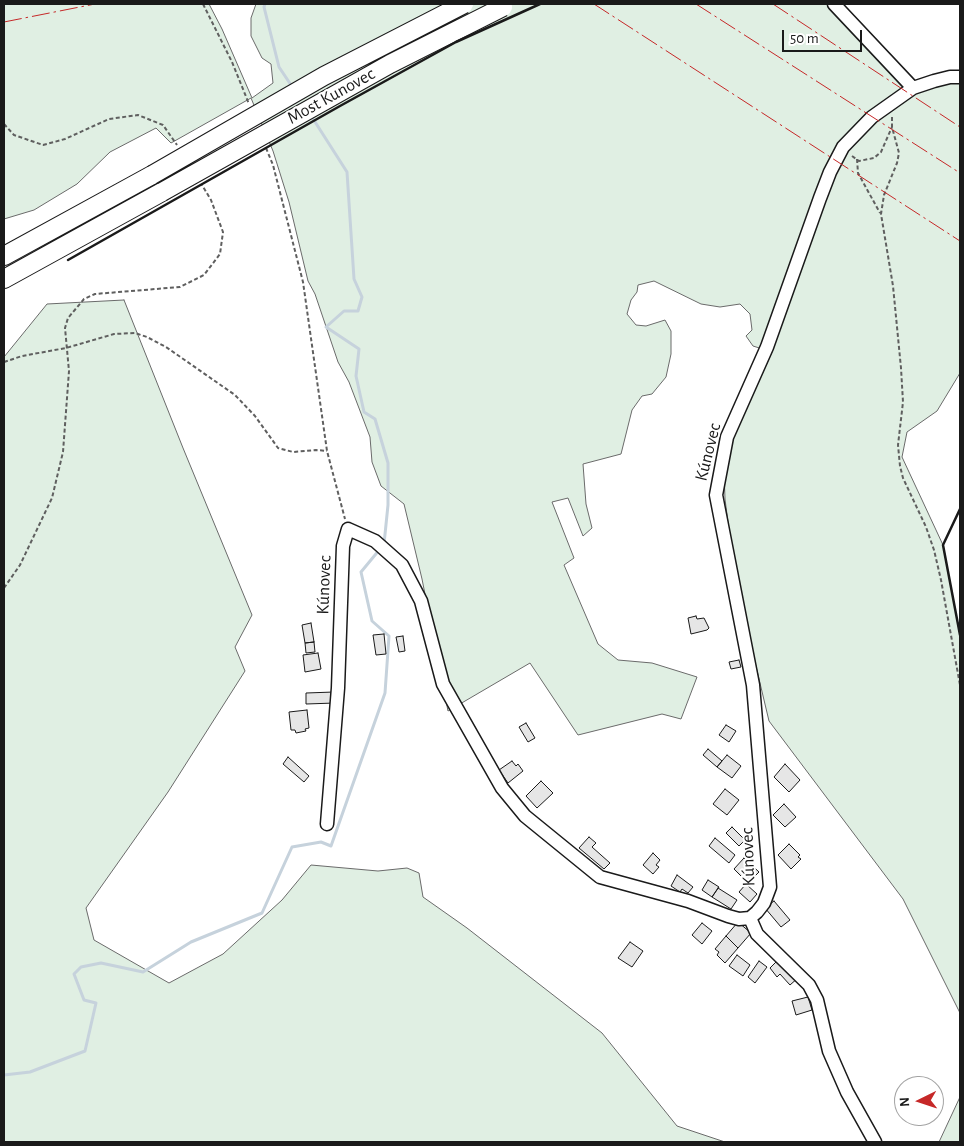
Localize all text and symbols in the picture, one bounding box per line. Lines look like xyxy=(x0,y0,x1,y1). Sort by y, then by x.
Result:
scale bar xyxy=(784,20,864,52)
text: 50 m xyxy=(790,31,819,46)
street label: Most Kunovec xyxy=(283,63,379,129)
street label: Kúnovec xyxy=(690,421,726,483)
street label: Kúnovec xyxy=(312,555,336,615)
street label: Kúnovec xyxy=(736,827,760,887)
north arrow xyxy=(894,1076,944,1126)
text: N xyxy=(898,1097,912,1107)

